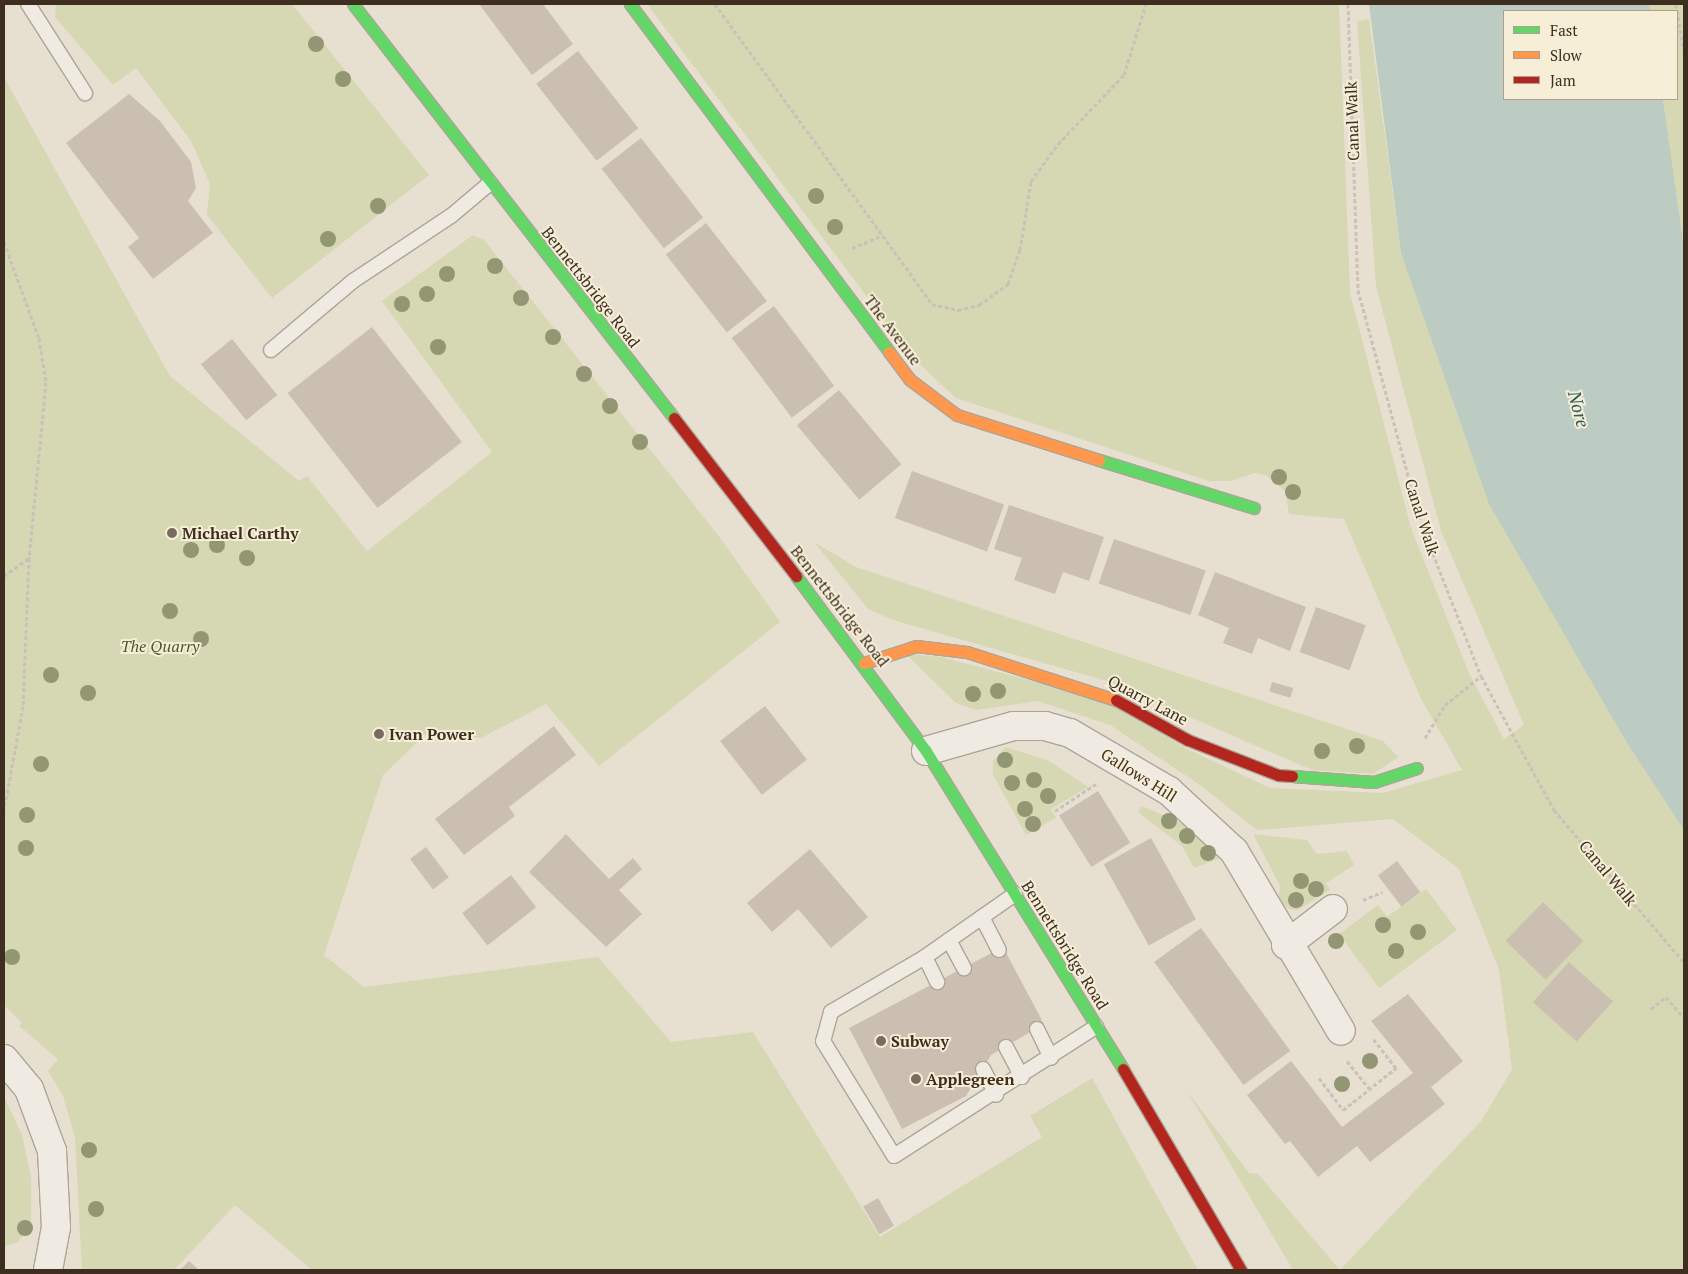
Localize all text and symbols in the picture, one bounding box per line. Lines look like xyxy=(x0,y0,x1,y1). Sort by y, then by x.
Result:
legend xyxy=(1503,10,1678,100)
text: Fast xyxy=(1550,20,1578,40)
text: Slow xyxy=(1550,45,1582,65)
text: Jam xyxy=(1550,70,1576,90)
street label: Canal Walk xyxy=(1341,81,1363,161)
street label: Bennettsbridge Road xyxy=(538,223,644,351)
street label: The Avenue xyxy=(860,291,926,369)
water label: Nore xyxy=(1564,388,1594,430)
street label: Canal Walk xyxy=(1401,476,1443,558)
place label: Michael Carthy xyxy=(182,523,299,543)
marker: Michael Carthy xyxy=(166,527,178,539)
street label: Bennettsbridge Road xyxy=(787,542,893,670)
park label: The Quarry xyxy=(121,636,199,656)
street label: Quarry Lane xyxy=(1105,671,1191,729)
place label: Ivan Power xyxy=(389,724,474,744)
marker: Ivan Power xyxy=(373,728,385,740)
street label: Gallows Hill xyxy=(1097,744,1181,806)
street label: Canal Walk xyxy=(1575,836,1641,910)
street label: Bennettsbridge Road xyxy=(1018,877,1112,1013)
place label: Subway xyxy=(891,1031,949,1051)
marker: Subway xyxy=(875,1035,887,1047)
place label: Applegreen xyxy=(926,1069,1014,1089)
marker: Applegreen xyxy=(910,1073,922,1085)

